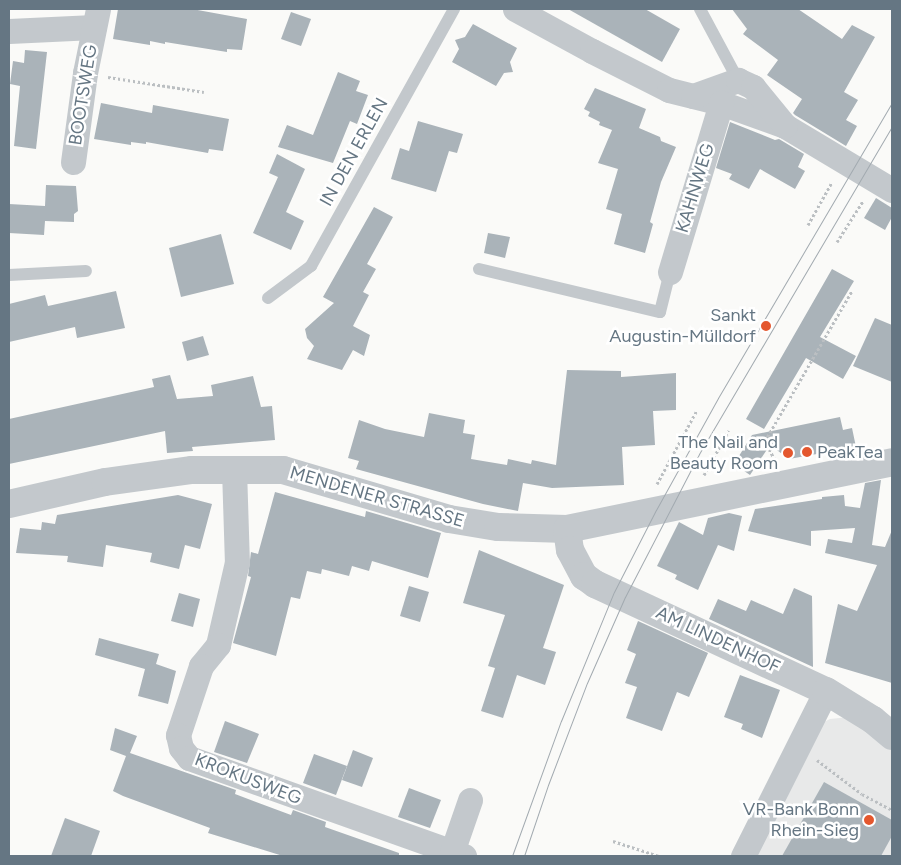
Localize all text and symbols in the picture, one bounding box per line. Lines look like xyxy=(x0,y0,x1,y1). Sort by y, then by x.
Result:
street label: BOOTSWEG xyxy=(64,43,102,147)
street label: IN DEN ERLEN xyxy=(315,94,393,210)
street label: KAHNWEG xyxy=(671,141,719,235)
place label: Sankt Augustin-Mülldorf xyxy=(609,305,756,348)
marker: Sankt Augustin-Mülldorf xyxy=(760,320,772,332)
place label: The Nail and Beauty Room xyxy=(670,432,778,474)
place label: PeakTea xyxy=(817,441,883,463)
marker: PeakTea xyxy=(801,446,813,458)
marker: The Nail and Beauty Room xyxy=(782,447,794,459)
street label: MENDENER STRASSE xyxy=(287,462,467,532)
street label: AM LINDENHOF xyxy=(653,602,783,678)
street label: KROKUSWEG xyxy=(192,749,304,809)
place label: VR-Bank Bonn Rhein-Sieg xyxy=(743,799,859,842)
marker: VR-Bank Bonn Rhein-Sieg xyxy=(863,814,875,826)

